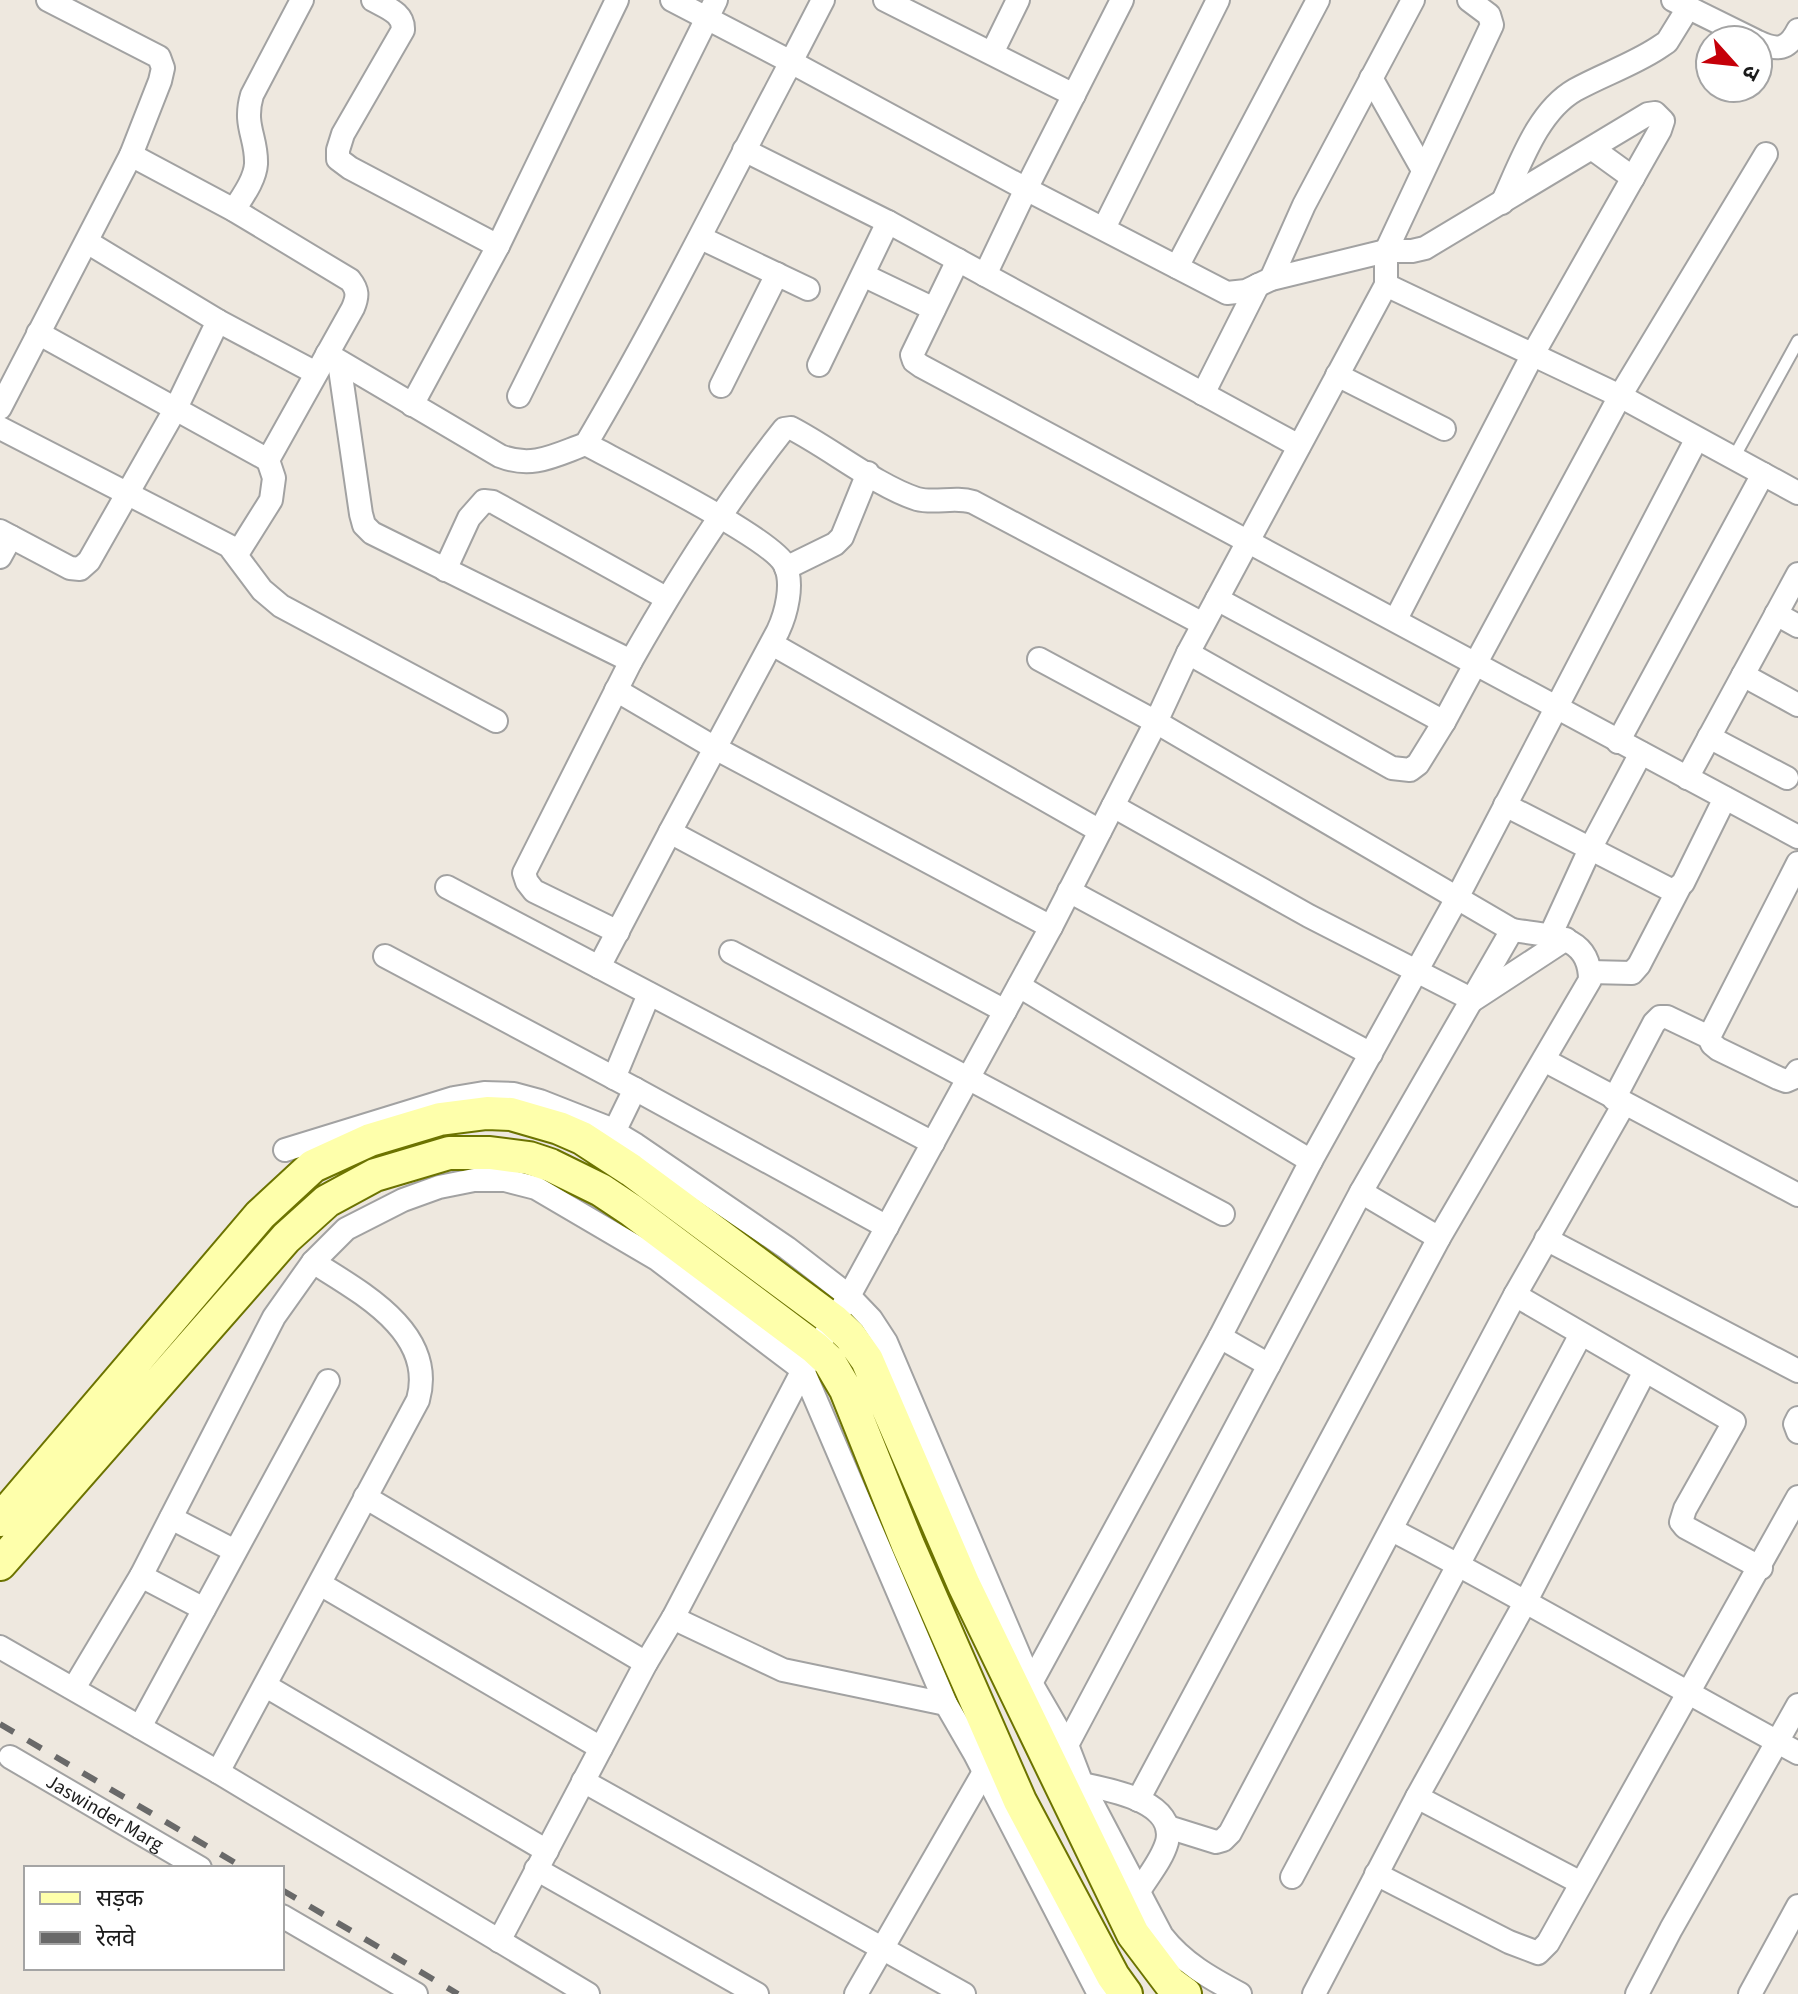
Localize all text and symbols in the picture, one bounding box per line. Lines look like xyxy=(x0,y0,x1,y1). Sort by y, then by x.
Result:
north arrow xyxy=(1694,24,1774,104)
text: उ xyxy=(1733,60,1768,87)
street label: Jaswinder Marg xyxy=(41,1768,168,1859)
legend xyxy=(24,1866,284,1970)
text: सड़क xyxy=(96,1881,144,1916)
text: रेलवे xyxy=(95,1921,136,1956)

